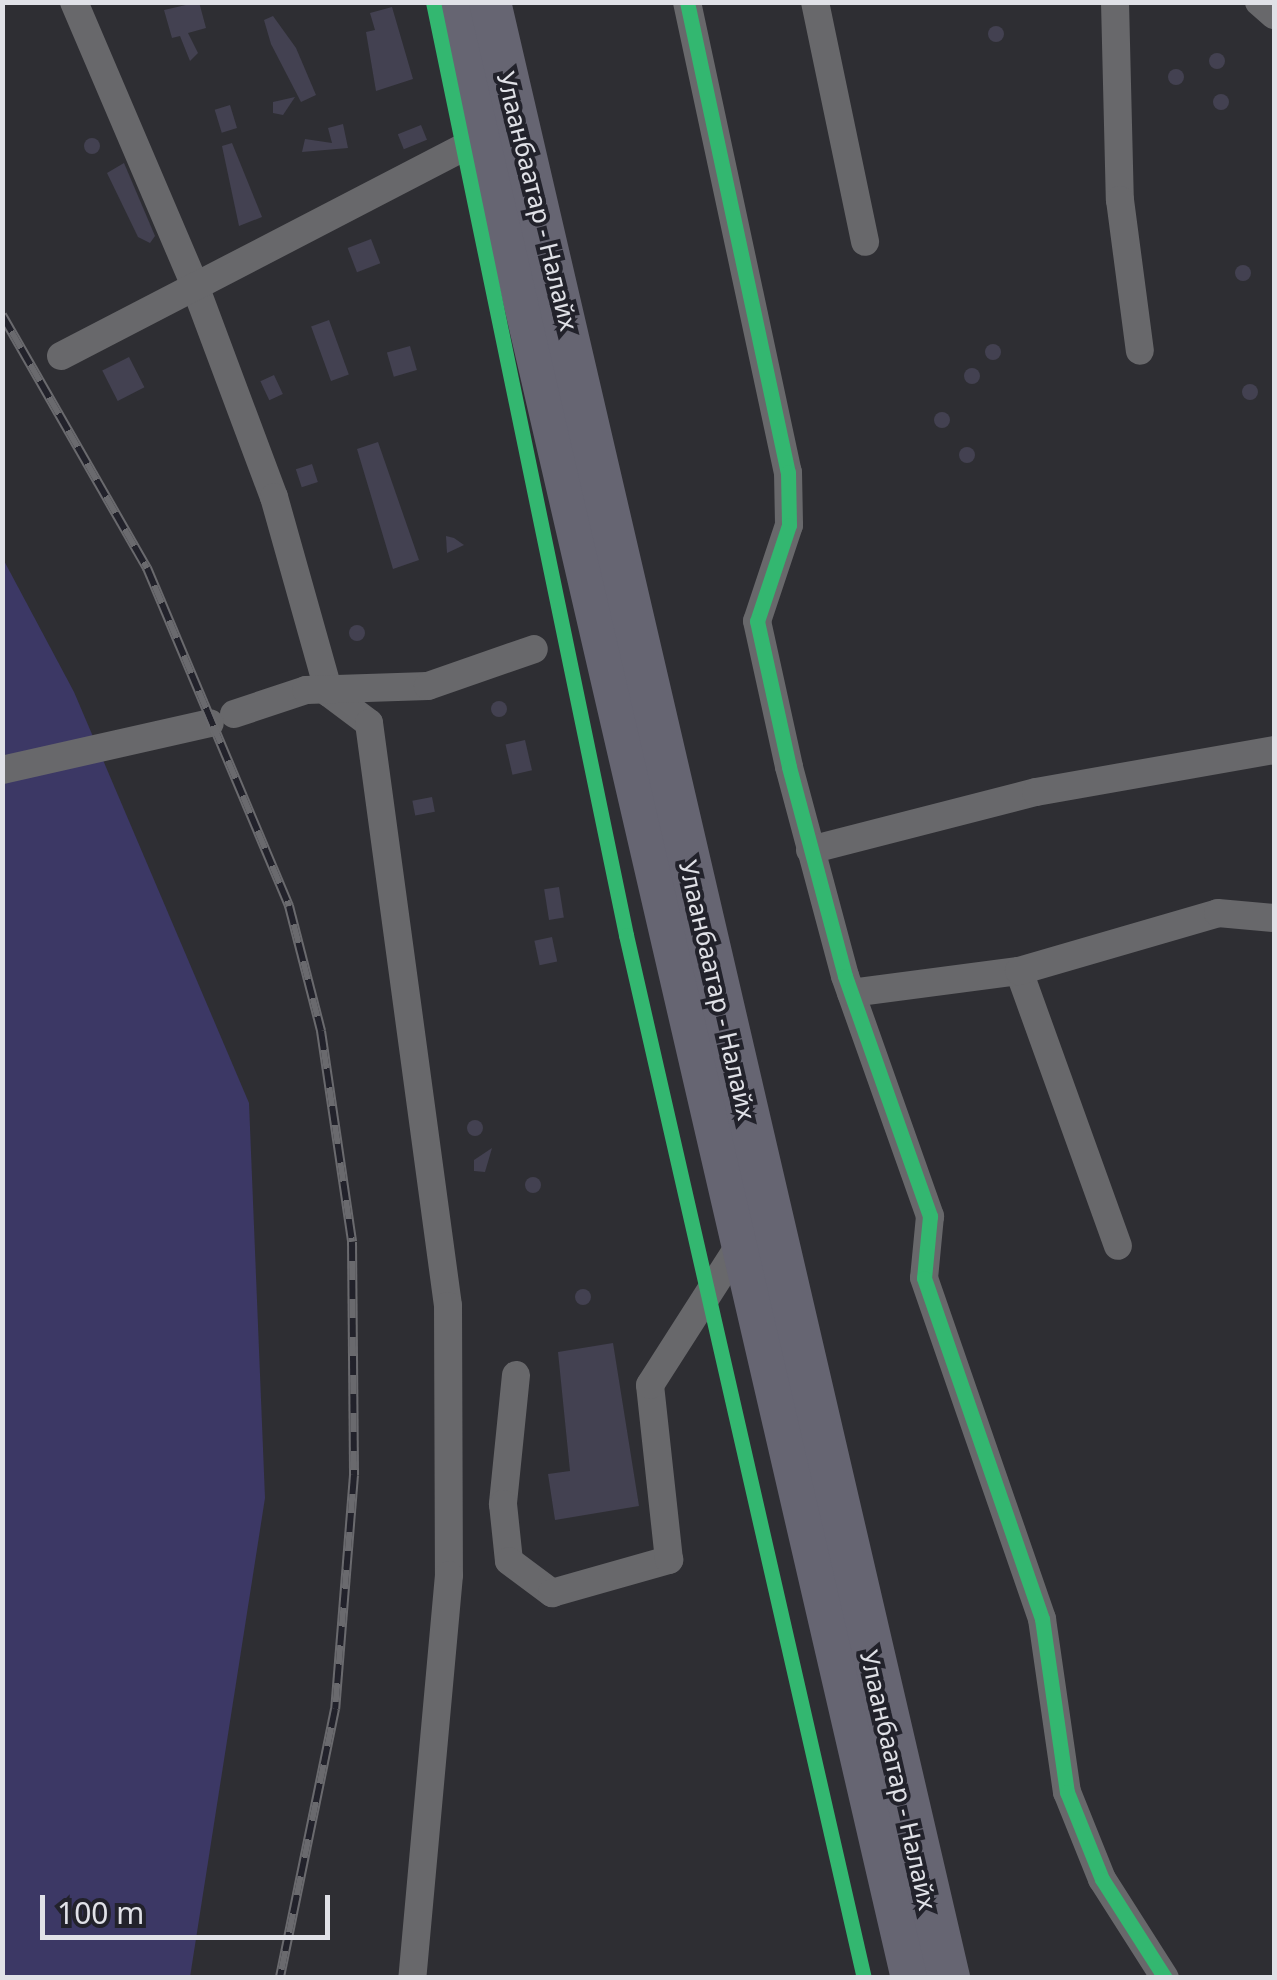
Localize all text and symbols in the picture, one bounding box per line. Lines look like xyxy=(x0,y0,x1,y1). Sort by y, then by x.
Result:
street label: Улаанбаатар - Налайх xyxy=(491,69,585,333)
street label: Улаанбаатар - Налайх xyxy=(674,857,762,1123)
street label: Улаанбаатар - Налайх xyxy=(855,1647,943,1913)
scale bar xyxy=(45,1875,335,1937)
text: 100 m xyxy=(57,1892,144,1933)

